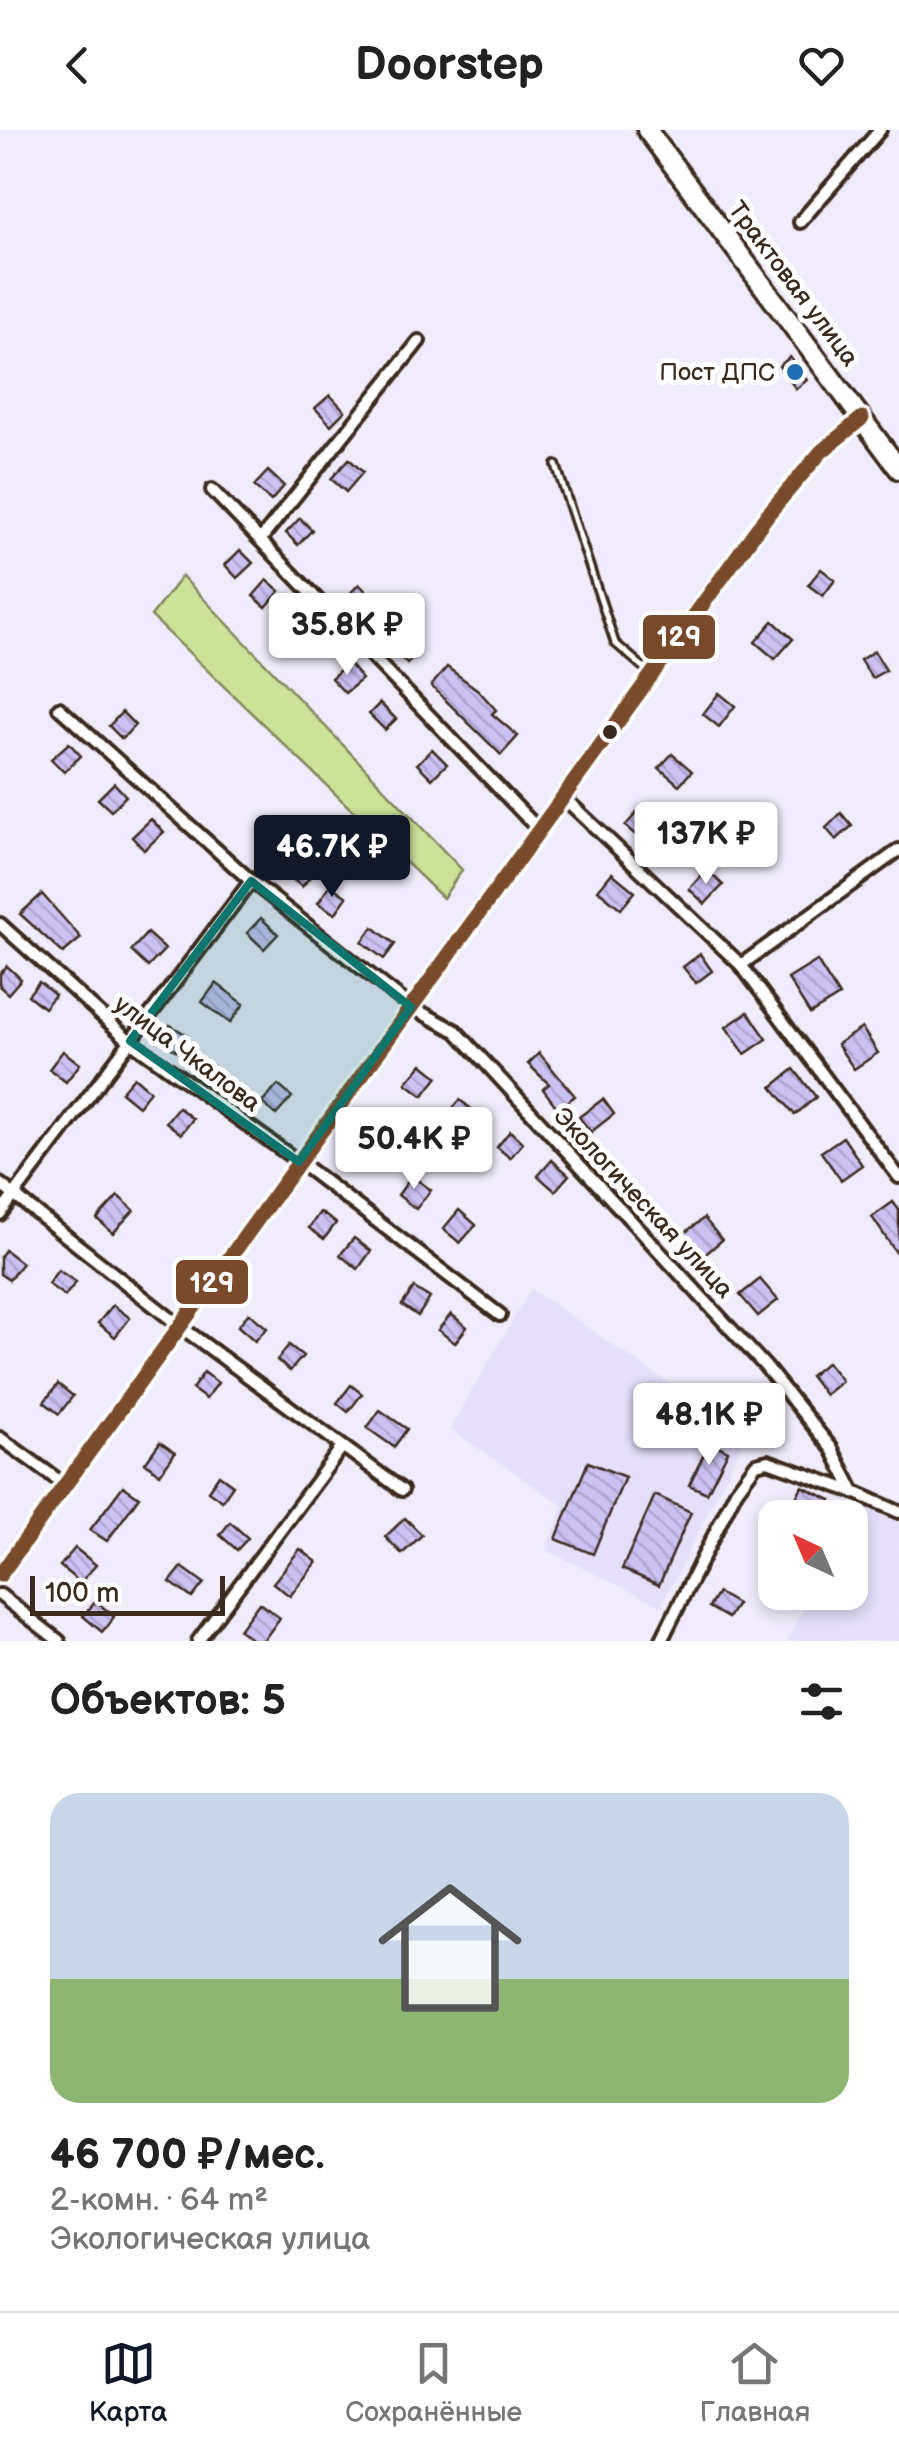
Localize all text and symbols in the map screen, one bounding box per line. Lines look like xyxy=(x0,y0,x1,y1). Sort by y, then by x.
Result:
icon: back xyxy=(50,38,105,93)
text: Doorstep xyxy=(355,38,544,93)
icon: heart xyxy=(794,38,849,93)
street label: Трактовая улица xyxy=(721,195,865,373)
place label: Пост ДПС xyxy=(659,357,775,388)
marker: Пост ДПС xyxy=(784,361,806,383)
pin: 35.8K ₽ xyxy=(255,593,439,678)
text: 35.8K ₽ xyxy=(291,606,403,645)
line badge: 129 xyxy=(641,613,717,661)
text: 129 xyxy=(657,621,701,654)
unlabelled marker xyxy=(600,722,620,742)
pin: 137K ₽ xyxy=(625,802,787,887)
pin: 46.7K ₽ xyxy=(240,815,424,900)
text: 137K ₽ xyxy=(657,815,755,854)
text: 46.7K ₽ xyxy=(276,828,388,867)
street label: улица Чкалова xyxy=(108,989,267,1119)
street label: Экологическая улица xyxy=(546,1101,740,1305)
pin: 50.4K ₽ xyxy=(322,1107,506,1192)
text: 50.4K ₽ xyxy=(357,1120,471,1159)
line badge: 129 xyxy=(174,1258,250,1306)
text: 129 xyxy=(190,1267,234,1300)
pin: 48.1K ₽ xyxy=(617,1383,801,1468)
text: 48.1K ₽ xyxy=(655,1396,763,1435)
north arrow xyxy=(758,1500,868,1610)
map controls xyxy=(758,1500,868,1610)
scale bar xyxy=(30,1571,225,1616)
text: 100 m xyxy=(45,1577,119,1610)
icon: filters xyxy=(794,1674,849,1729)
text: Объектов: 5 xyxy=(50,1676,286,1727)
icon: home xyxy=(360,1858,540,2038)
text: 46 700 ₽/мес. xyxy=(50,2130,325,2181)
text: 2-комн. · 64 m² xyxy=(50,2181,268,2220)
text: Экологическая улица xyxy=(50,2220,370,2259)
tab: Карта xyxy=(89,2336,168,2429)
tab: Сохранённые xyxy=(345,2336,522,2429)
tab: Главная xyxy=(700,2336,810,2429)

